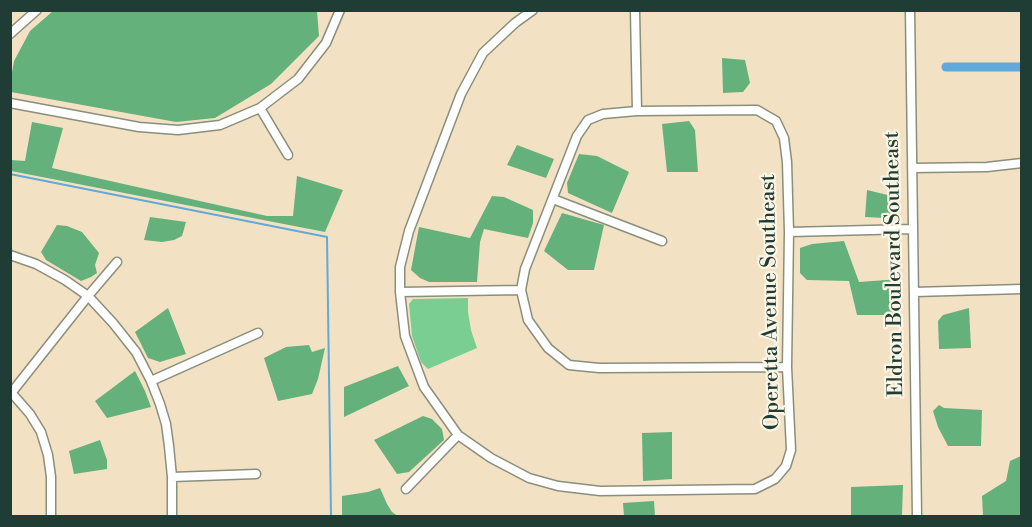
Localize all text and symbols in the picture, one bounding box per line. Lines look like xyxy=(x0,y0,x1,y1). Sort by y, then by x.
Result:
street label: Eldron Boulevard Southeast xyxy=(880,131,910,397)
street label: Operetta Avenue Southeast xyxy=(756,174,786,430)

